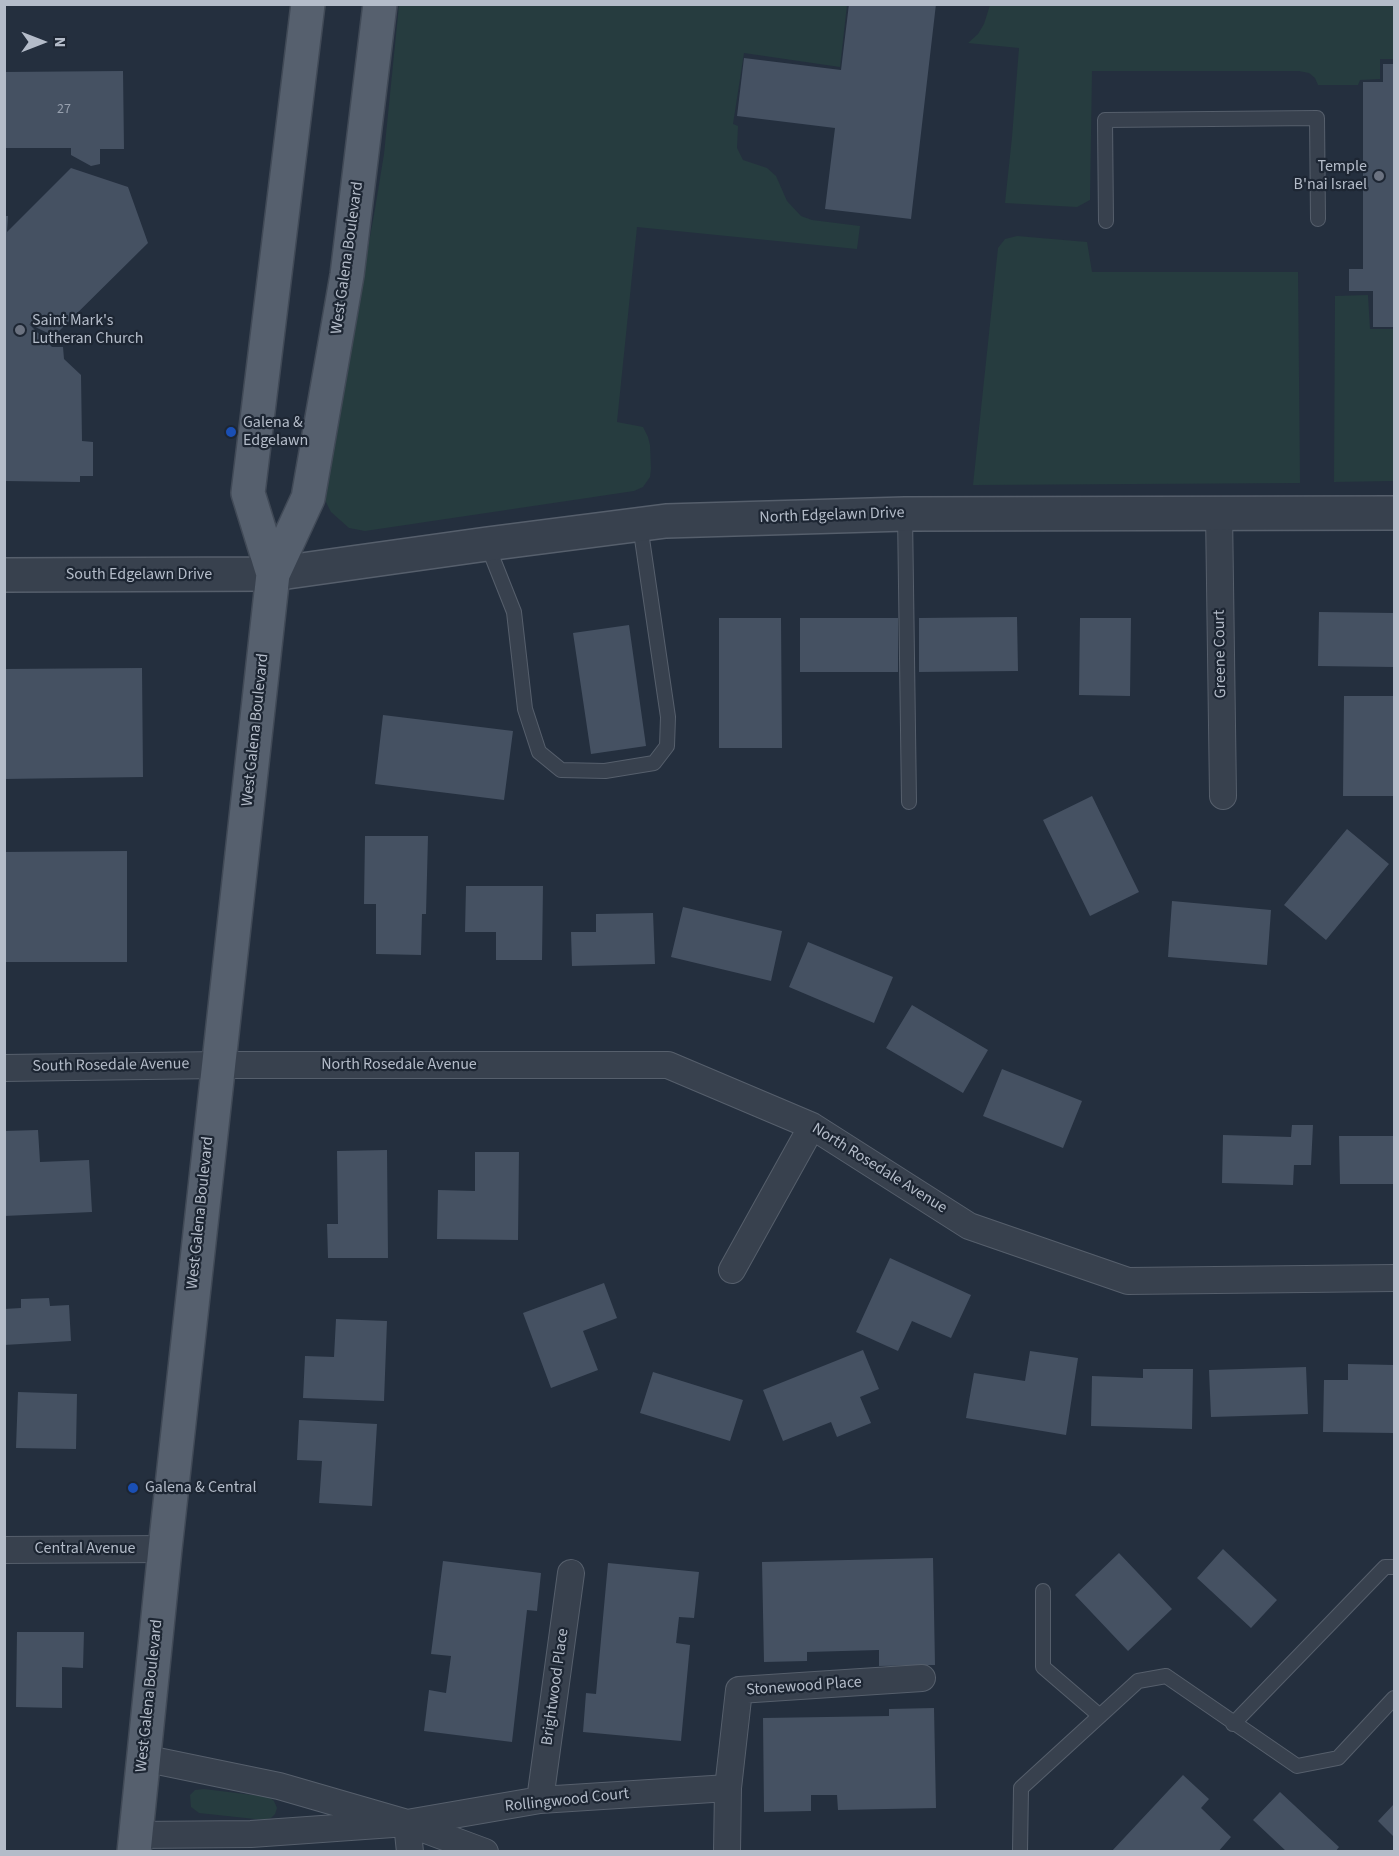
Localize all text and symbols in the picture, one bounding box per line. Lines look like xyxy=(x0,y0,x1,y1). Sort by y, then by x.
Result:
north arrow xyxy=(12,12,72,72)
text: N xyxy=(49,37,71,47)
house number: 27 xyxy=(57,102,71,118)
place label: Temple B'nai Israel xyxy=(1293,157,1367,195)
marker: Temple B'nai Israel xyxy=(1372,169,1386,183)
street label: West Galena Boulevard xyxy=(328,180,368,336)
place label: Saint Mark's Lutheran Church xyxy=(32,311,143,349)
marker: Saint Mark's Lutheran Church xyxy=(13,323,27,337)
place label: Galena & Edgelawn xyxy=(243,413,308,451)
marker: Galena & Edgelawn xyxy=(224,425,238,439)
street label: North Edgelawn Drive xyxy=(759,504,905,528)
street label: South Edgelawn Drive xyxy=(66,565,212,585)
street label: Greene Court xyxy=(1211,610,1231,698)
street label: West Galena Boulevard xyxy=(238,652,274,808)
street label: South Rosedale Avenue xyxy=(32,1055,190,1077)
street label: North Rosedale Avenue xyxy=(321,1055,477,1075)
street label: North Rosedale Avenue xyxy=(808,1120,950,1218)
street label: West Galena Boulevard xyxy=(183,1135,219,1291)
place label: Galena & Central xyxy=(145,1478,256,1498)
marker: Galena & Central xyxy=(126,1481,140,1495)
street label: Central Avenue xyxy=(34,1539,136,1559)
street label: West Galena Boulevard xyxy=(132,1618,168,1774)
street label: Brightwood Place xyxy=(538,1627,574,1747)
street label: Stonewood Place xyxy=(746,1673,862,1701)
street label: Rollingwood Court xyxy=(504,1785,630,1817)

